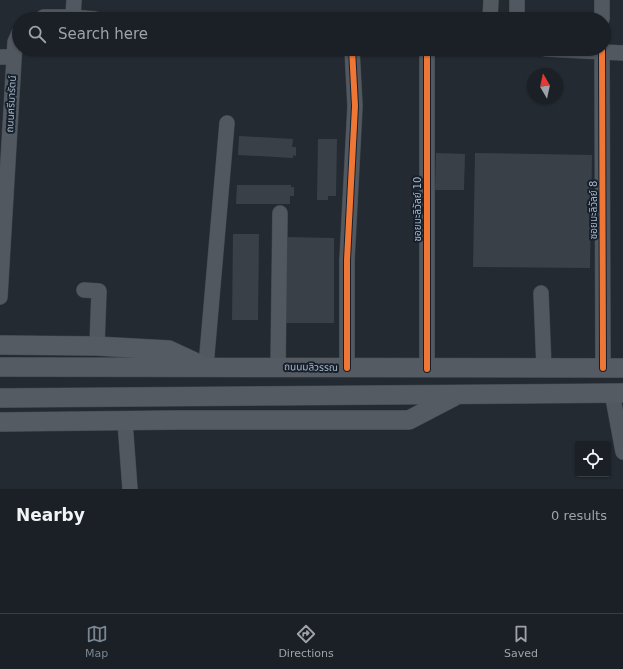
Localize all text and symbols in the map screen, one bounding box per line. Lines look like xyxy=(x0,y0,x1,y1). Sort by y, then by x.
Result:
search box xyxy=(12,12,611,56)
icon: search xyxy=(26,23,48,45)
text: Search here xyxy=(58,25,148,43)
north arrow xyxy=(527,68,563,104)
street label: ถนนศรีมารัตน์ xyxy=(4,75,18,133)
street label: ซอยมะลิวัลย์ 10 xyxy=(412,177,423,241)
street label: ซอยมะลิวัลย์ 8 xyxy=(588,181,599,239)
street label: ถนนมลิวรรณ xyxy=(284,361,338,373)
map controls xyxy=(575,441,611,477)
button: locate xyxy=(575,441,611,477)
text: Nearby xyxy=(16,505,85,525)
text: 0 results xyxy=(551,508,607,523)
tab: Map xyxy=(85,623,108,660)
tab: Directions xyxy=(278,623,334,660)
tab: Saved xyxy=(504,623,538,660)

